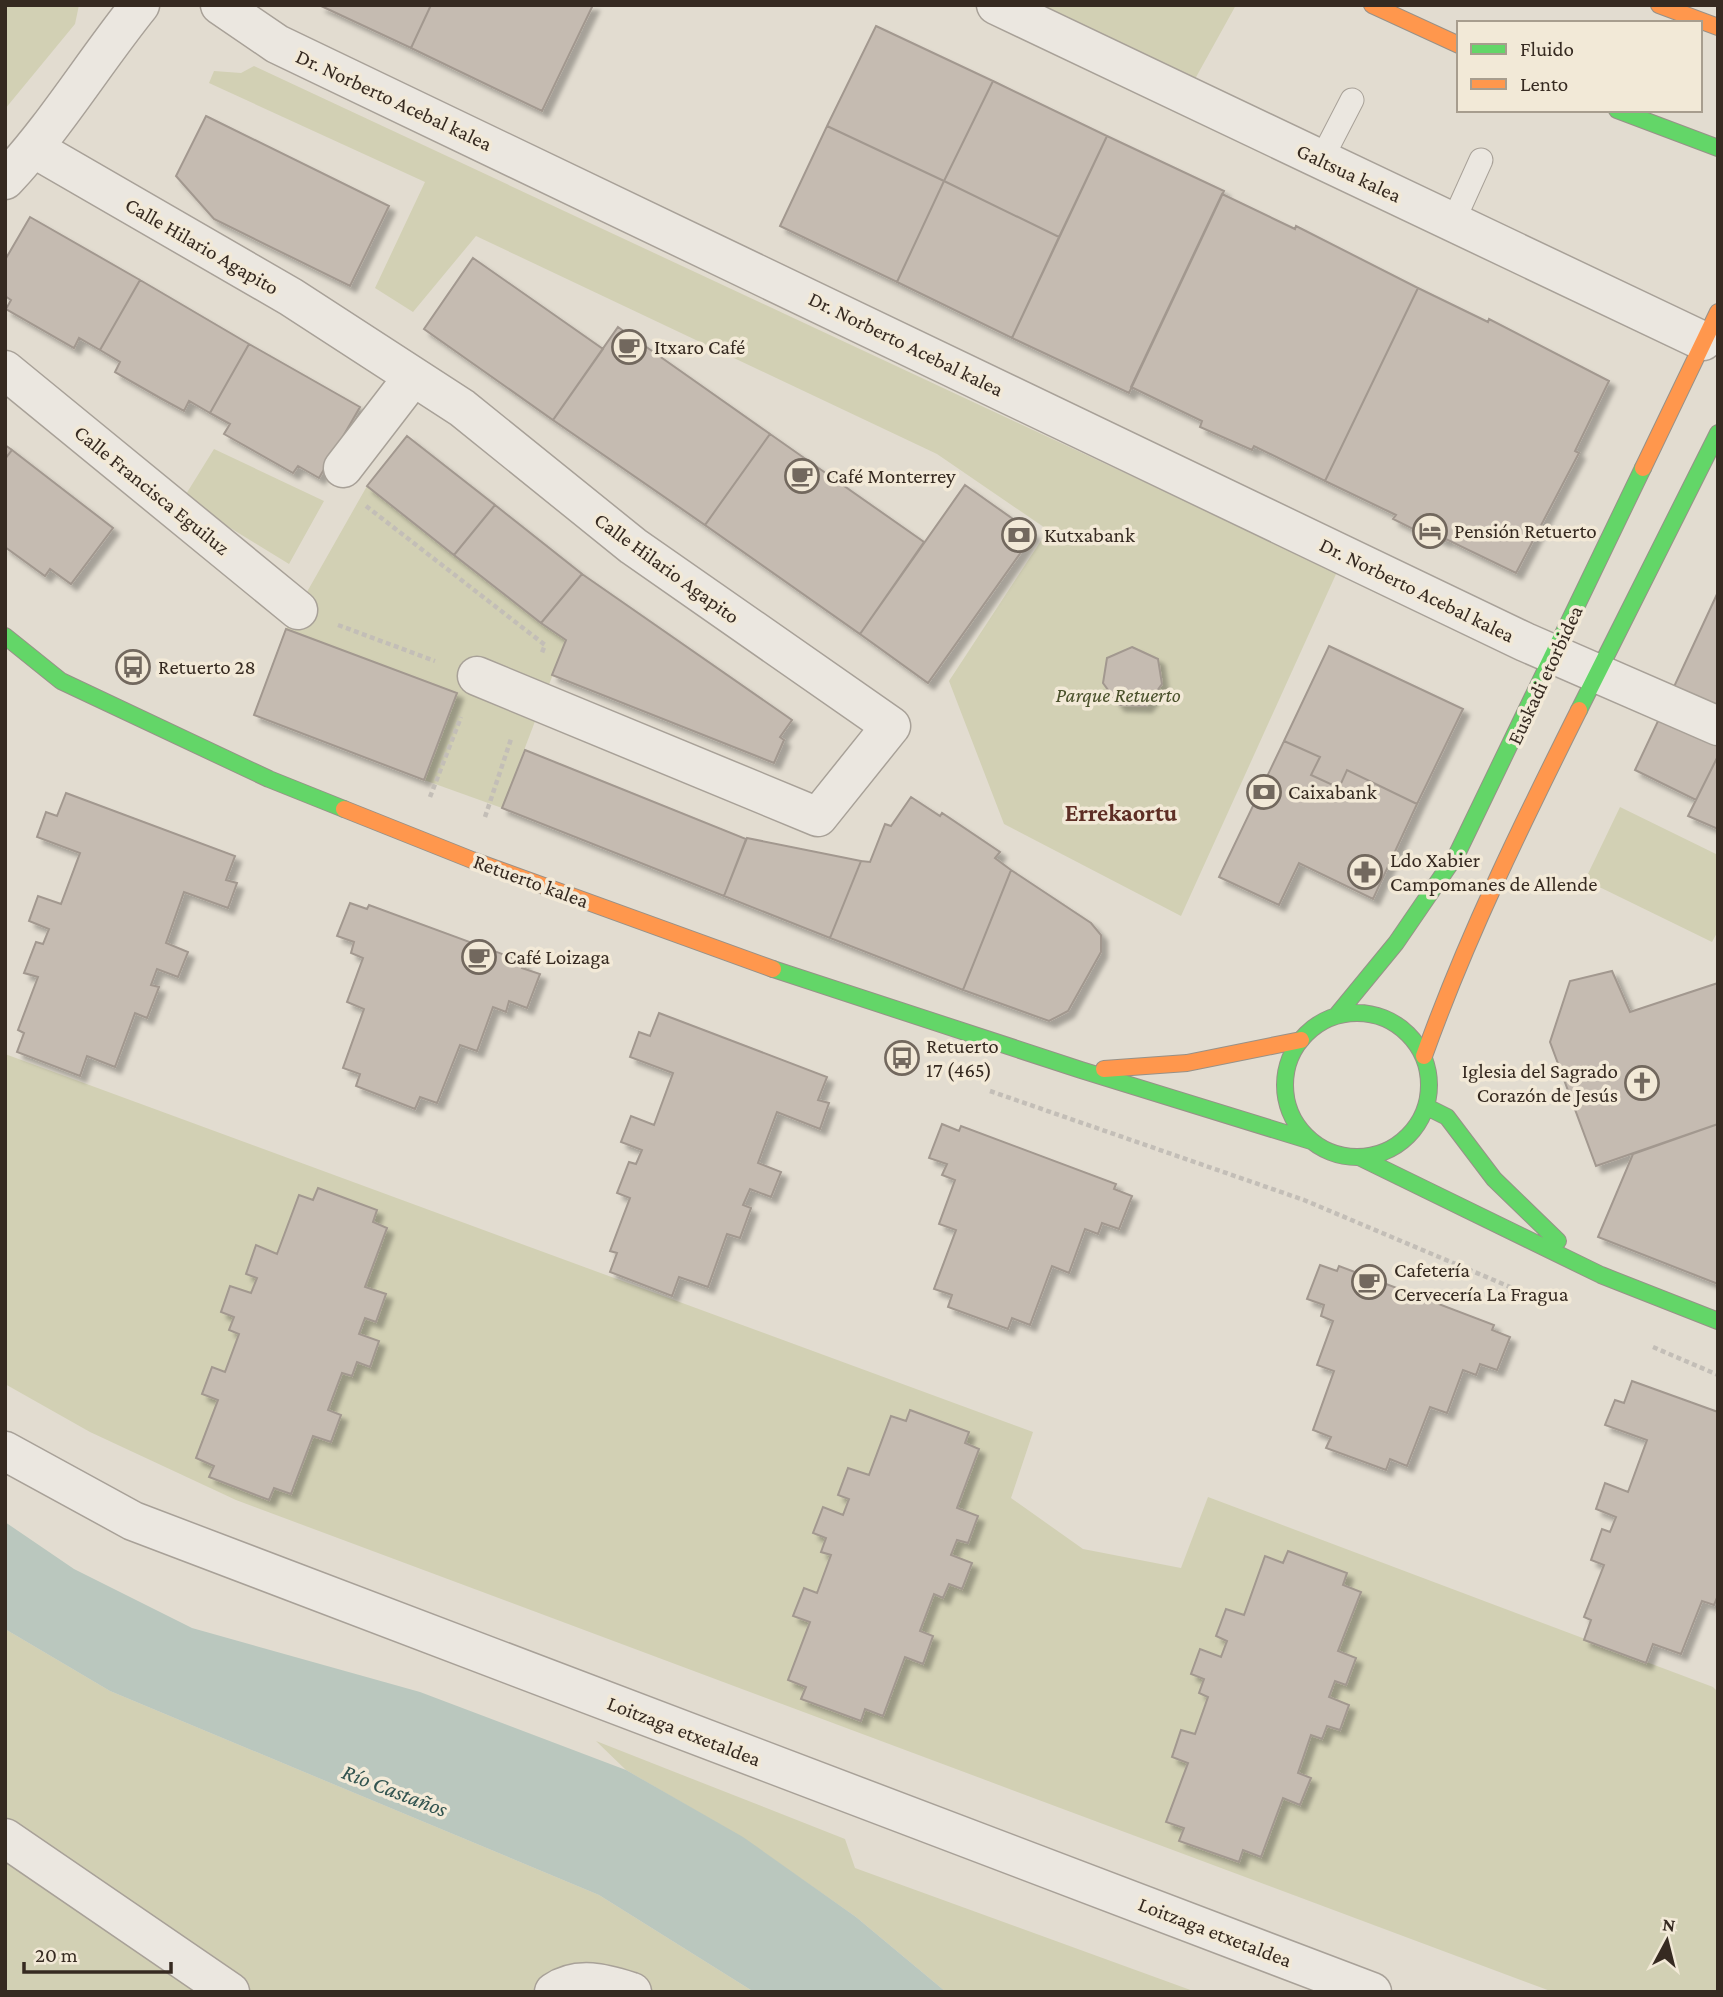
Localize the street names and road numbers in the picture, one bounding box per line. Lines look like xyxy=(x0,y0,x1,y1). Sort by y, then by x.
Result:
street label: Dr. Norberto Acebal kalea xyxy=(292,44,496,156)
street label: Galtsua kalea xyxy=(1293,138,1405,208)
street label: Calle Hilario Agapito xyxy=(121,192,283,300)
street label: Dr. Norberto Acebal kalea xyxy=(805,286,1008,402)
street label: Calle Francisca Eguiluz xyxy=(70,420,235,560)
street label: Calle Hilario Agapito xyxy=(590,507,744,629)
street label: Dr. Norberto Acebal kalea xyxy=(1316,532,1519,648)
street label: Euskadi etorbidea xyxy=(1502,601,1588,748)
street label: Retuerto kalea xyxy=(470,849,592,913)
street label: Loitzaga etxetaldea xyxy=(604,1691,764,1771)
street label: Loitzaga etxetaldea xyxy=(1135,1892,1295,1972)

